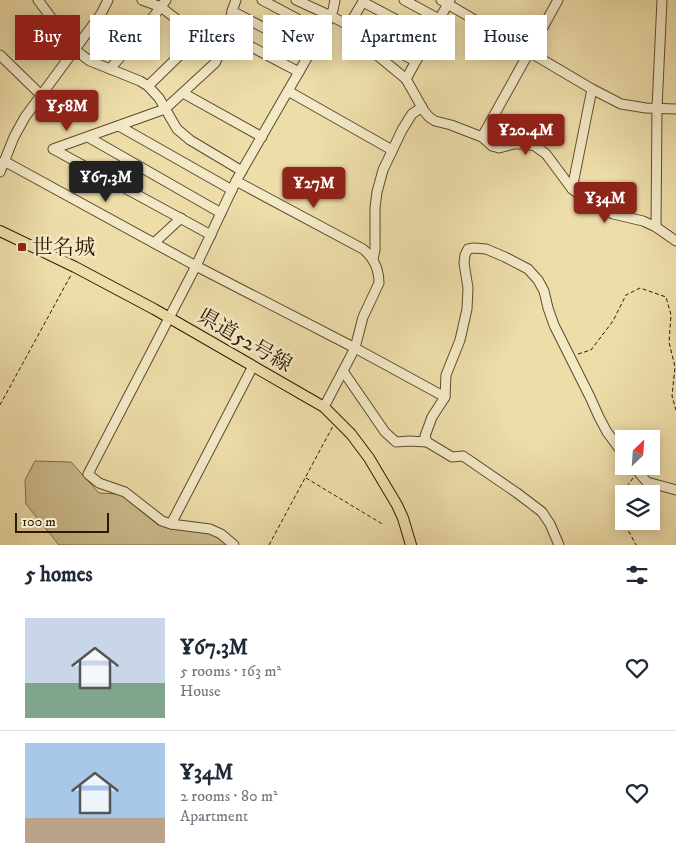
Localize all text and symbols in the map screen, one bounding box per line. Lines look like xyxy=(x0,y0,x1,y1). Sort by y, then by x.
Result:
chip: Buy xyxy=(15,15,80,60)
chip: Rent xyxy=(90,15,160,60)
chip: Filters xyxy=(170,15,253,60)
chip: New xyxy=(263,15,332,60)
chip: Apartment xyxy=(342,15,455,60)
chip: House xyxy=(465,15,547,60)
pin: ¥58M xyxy=(37,90,97,132)
text: ¥58M xyxy=(46,96,88,116)
pin: ¥20.4M xyxy=(485,114,567,156)
text: ¥20.4M xyxy=(499,120,554,140)
pin: ¥67.3M xyxy=(65,160,147,203)
pin: ¥27M xyxy=(284,166,344,209)
text: ¥67.3M xyxy=(80,167,132,187)
text: ¥27M xyxy=(293,173,335,193)
pin: ¥34M xyxy=(575,182,635,224)
text: ¥34M xyxy=(585,188,625,208)
place label: 世名城 xyxy=(32,235,95,261)
marker: 世名城 xyxy=(16,241,28,253)
street label: 県道52号線 xyxy=(193,303,296,378)
north arrow xyxy=(615,430,660,475)
map controls xyxy=(615,430,660,530)
button: layers xyxy=(615,485,660,530)
scale bar xyxy=(15,510,109,533)
text: 100 m xyxy=(22,513,56,531)
icon: filters xyxy=(623,561,651,589)
text: 5 homes xyxy=(25,562,93,588)
text: ¥67.3M xyxy=(180,635,248,661)
icon: home xyxy=(65,638,125,698)
icon: heart xyxy=(623,654,651,682)
text: 5 rooms · 163 m² xyxy=(180,661,281,681)
text: House xyxy=(180,681,221,701)
text: ¥34M xyxy=(180,760,233,786)
icon: home xyxy=(65,763,125,823)
icon: heart xyxy=(623,779,651,807)
text: 2 rooms · 80 m² xyxy=(180,786,278,806)
text: Apartment xyxy=(180,806,248,826)

